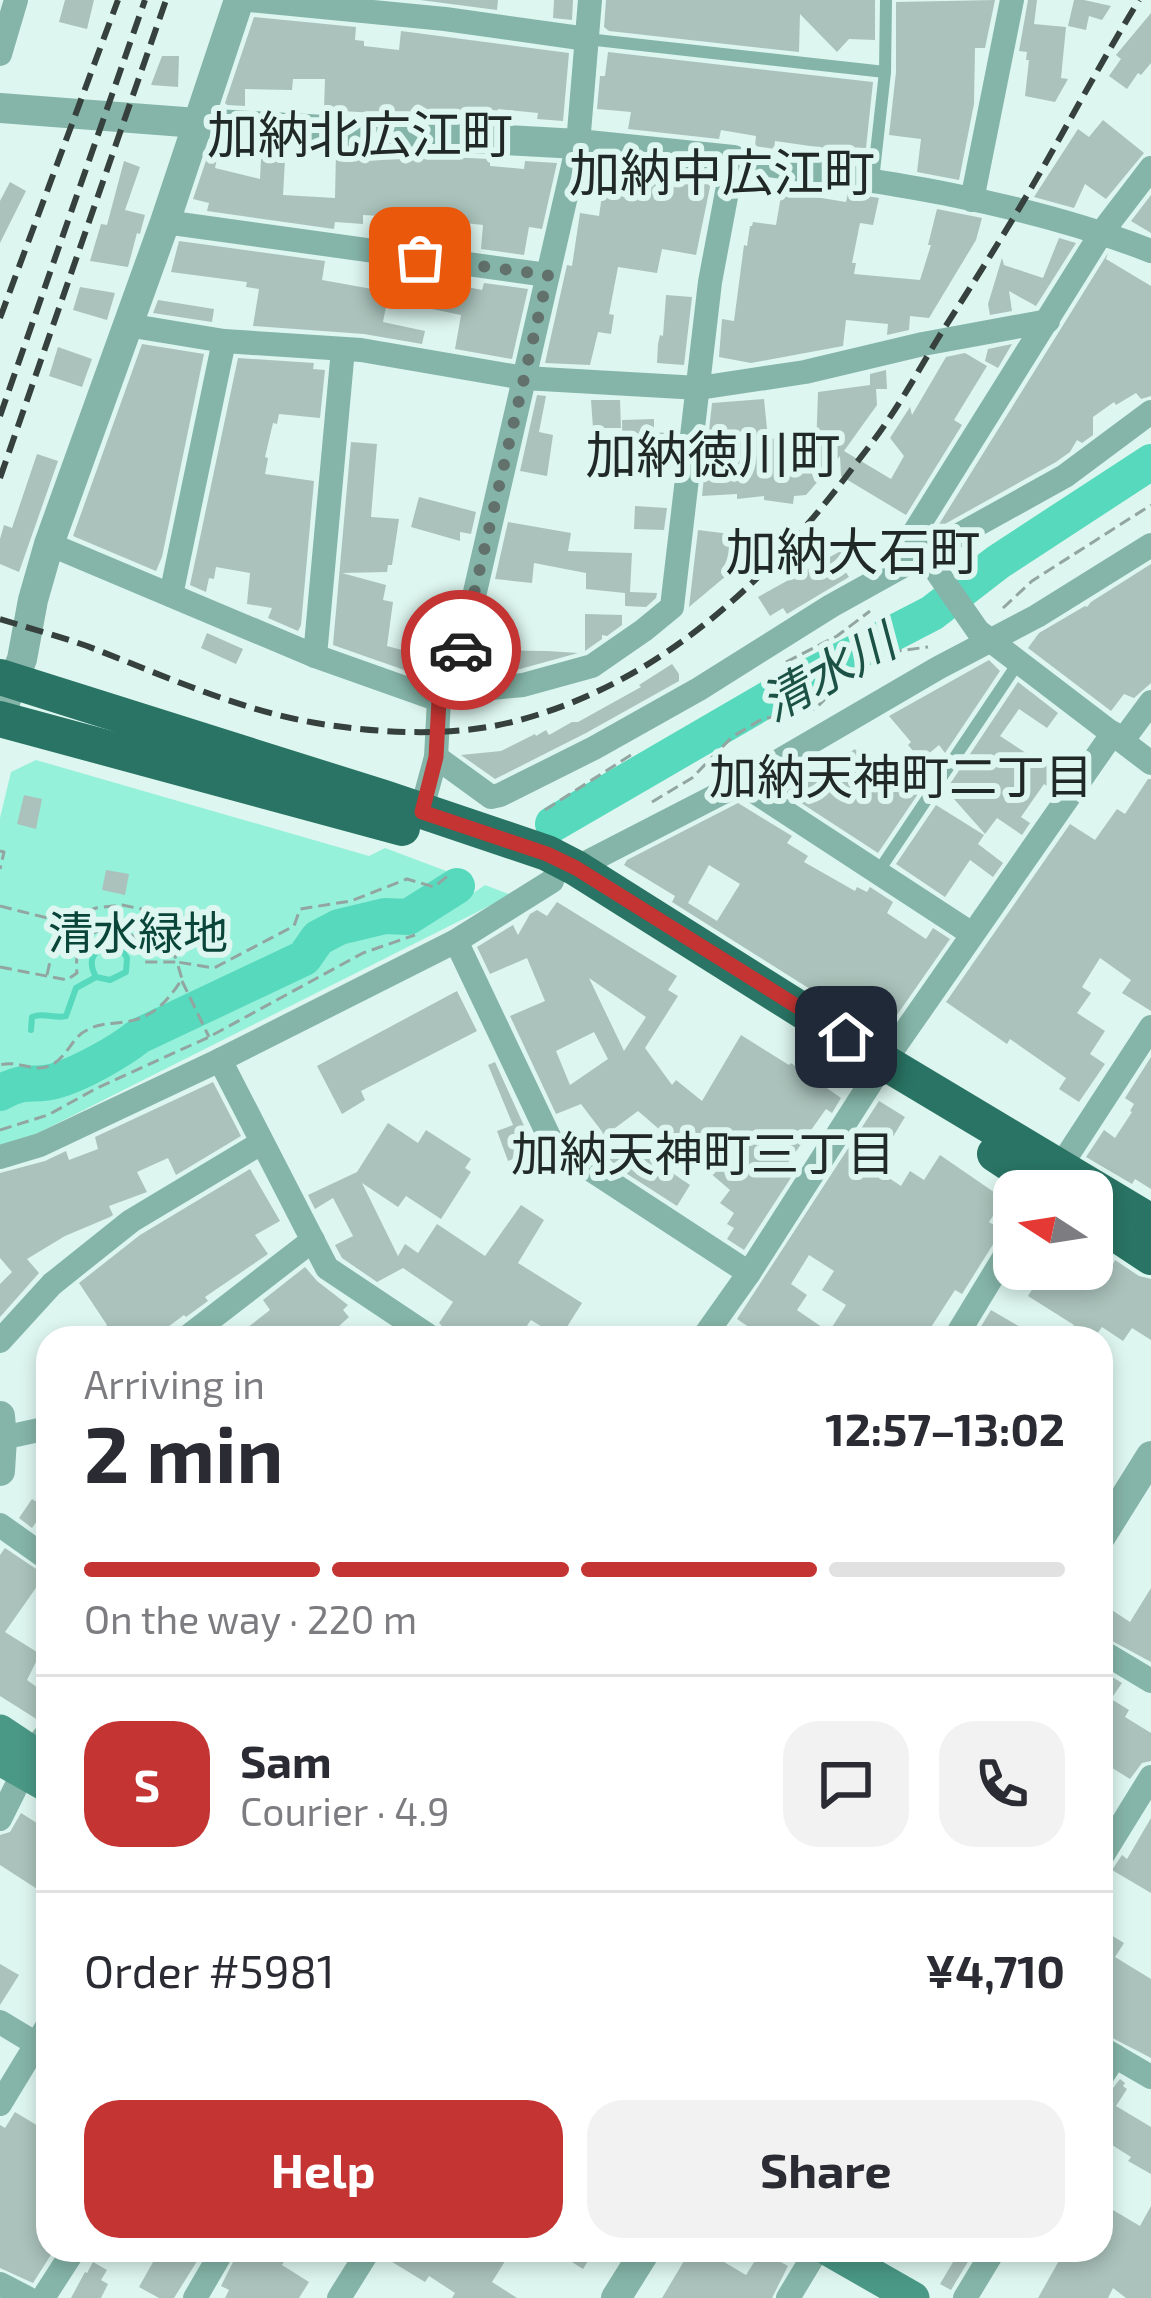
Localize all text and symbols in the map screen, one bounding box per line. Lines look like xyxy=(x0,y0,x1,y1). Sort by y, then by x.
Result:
district label: 加納北広江町 xyxy=(207,102,513,163)
district label: 加納中広江町 xyxy=(569,140,875,201)
pin xyxy=(369,207,471,309)
icon: bag xyxy=(387,225,453,291)
district label: 加納徳川町 xyxy=(585,422,841,483)
district label: 加納大石町 xyxy=(725,519,981,580)
courier xyxy=(401,590,521,710)
water label: 清水川 xyxy=(750,608,908,731)
icon: car xyxy=(428,617,494,683)
district label: 加納天神町二丁目 xyxy=(709,746,1093,804)
park label: 清水緑地 xyxy=(48,904,228,958)
pin xyxy=(795,986,897,1088)
icon: home xyxy=(813,1004,879,1070)
district label: 加納天神町三丁目 xyxy=(511,1123,895,1181)
north arrow xyxy=(993,1170,1113,1290)
map controls xyxy=(993,1170,1113,1290)
text: Arriving in xyxy=(84,1360,265,1407)
text: 12:57–13:02 xyxy=(825,1401,1065,1455)
text: 2 min xyxy=(84,1405,283,1499)
text: On the way · 220 m xyxy=(84,1595,417,1642)
button: chat xyxy=(783,1721,909,1847)
button: phone xyxy=(939,1721,1065,1847)
text: Sam xyxy=(240,1733,332,1787)
text: S xyxy=(134,1757,160,1811)
text: Courier · 4.9 xyxy=(240,1787,450,1834)
text: Order #5981 xyxy=(84,1943,335,1997)
text: ¥4,710 xyxy=(925,1943,1065,1997)
button: Help xyxy=(84,2100,563,2238)
button: Share xyxy=(587,2100,1065,2238)

